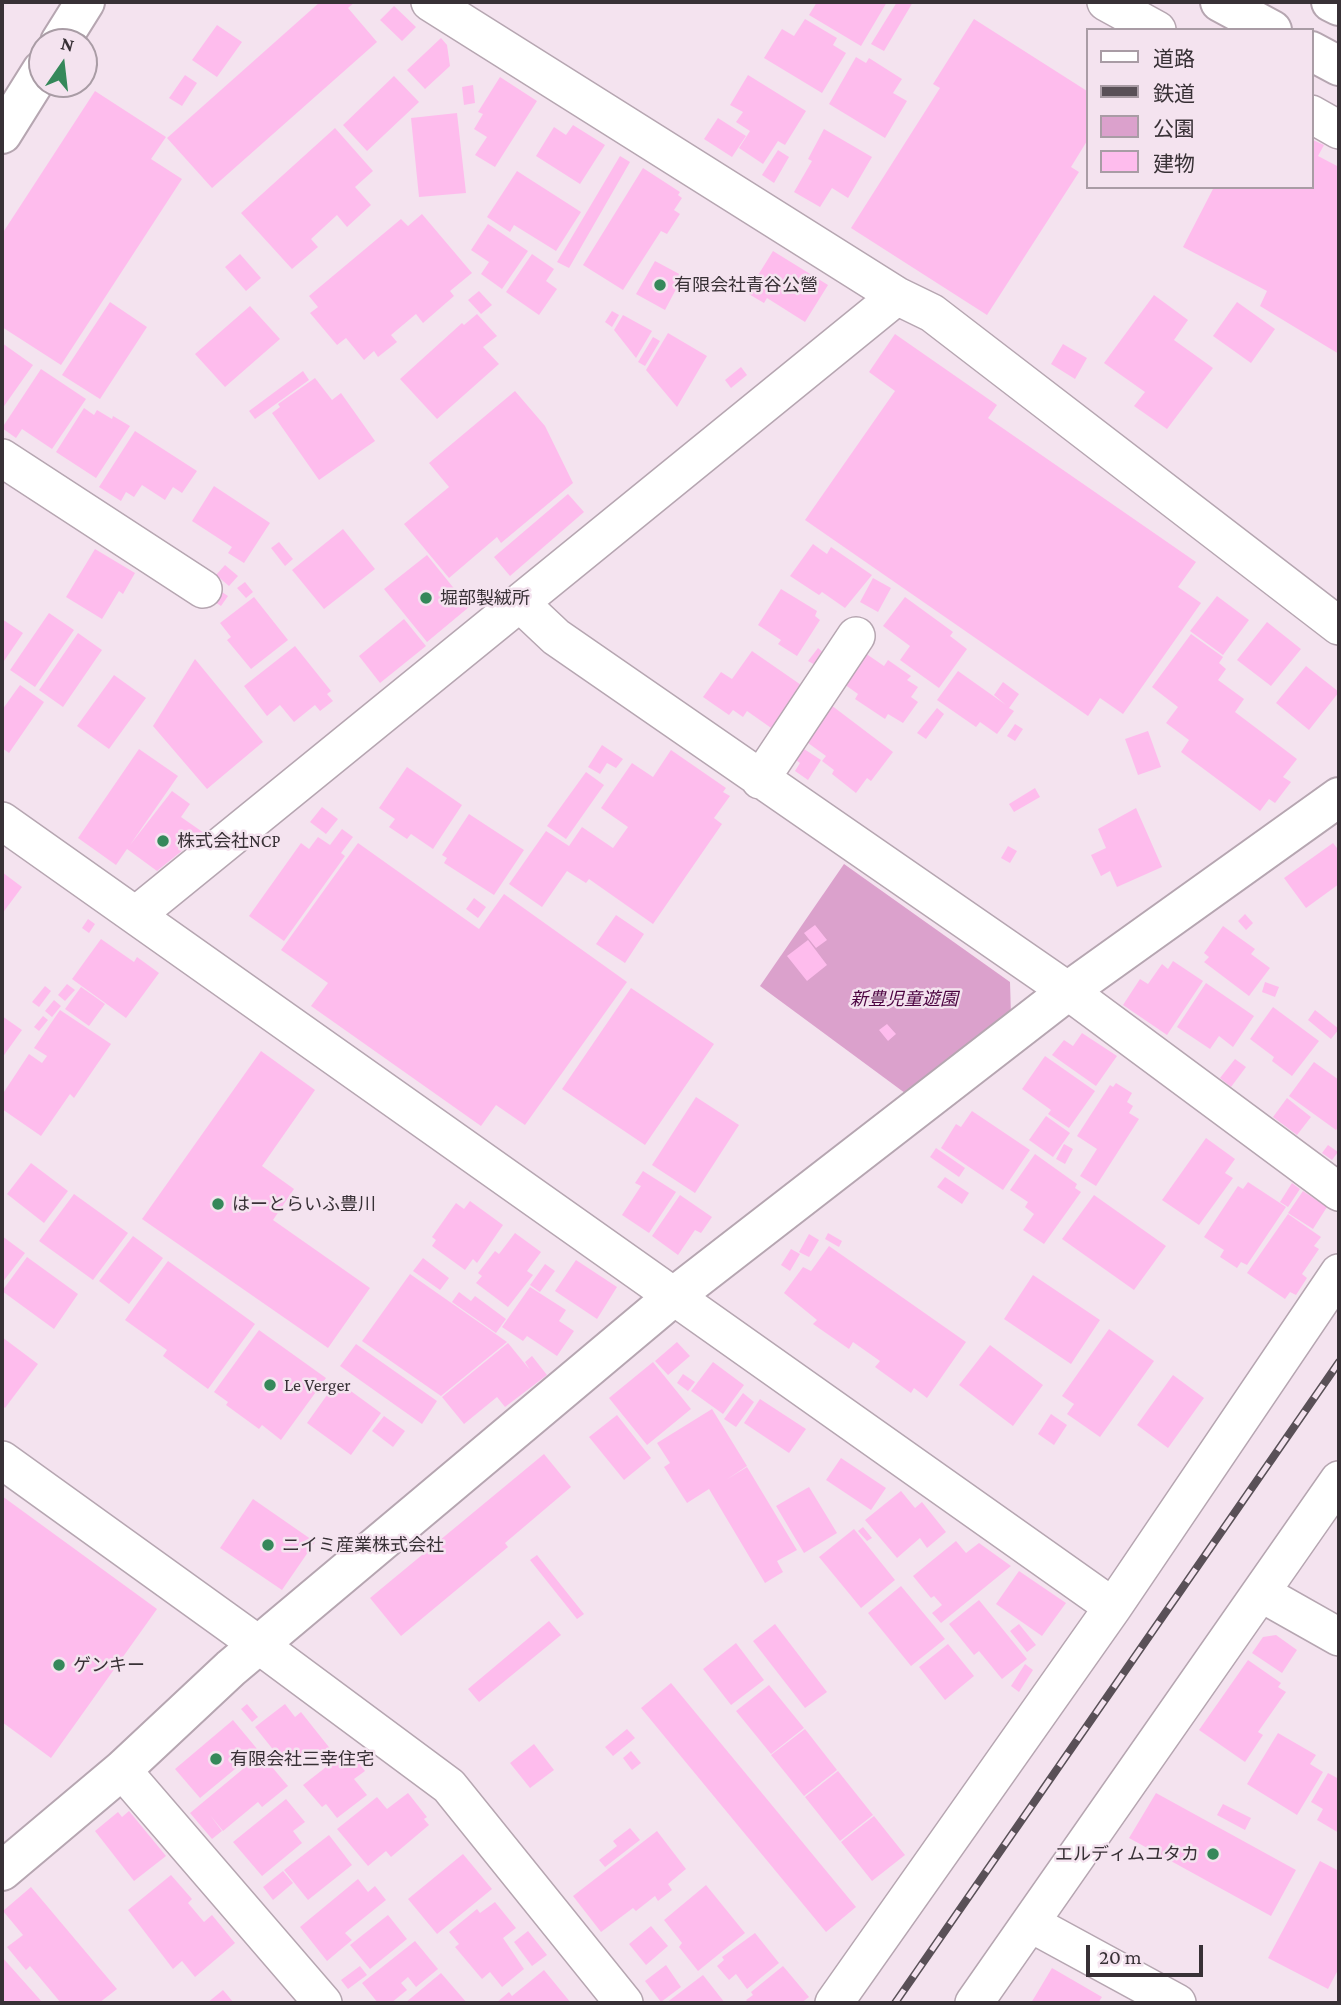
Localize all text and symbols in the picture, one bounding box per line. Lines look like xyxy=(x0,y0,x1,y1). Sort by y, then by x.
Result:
north arrow xyxy=(28,28,98,98)
legend xyxy=(1086,28,1313,189)
text: N xyxy=(59,32,77,56)
text: 道路 xyxy=(1153,47,1195,71)
text: 鉄道 xyxy=(1153,82,1195,106)
text: 公園 xyxy=(1153,117,1195,141)
text: 建物 xyxy=(1153,152,1195,176)
place label: 有限会社青谷公營 xyxy=(674,274,818,296)
marker: 有限会社青谷公營 xyxy=(652,277,668,293)
place label: 堀部製絨所 xyxy=(440,587,530,609)
marker: 堀部製絨所 xyxy=(418,590,434,606)
place label: 株式会社NCP xyxy=(177,830,280,852)
marker: 株式会社NCP xyxy=(155,833,171,849)
park label: 新豊児童遊園 xyxy=(850,988,958,1010)
place label: はーとらいふ豊川 xyxy=(232,1193,376,1215)
marker: はーとらいふ豊川 xyxy=(210,1196,226,1212)
place label: Le Verger xyxy=(284,1374,351,1396)
marker: Le Verger xyxy=(262,1377,278,1393)
place label: ニイミ産業株式会社 xyxy=(282,1534,444,1556)
marker: ニイミ産業株式会社 xyxy=(260,1537,276,1553)
place label: ゲンキー xyxy=(73,1654,145,1676)
marker: ゲンキー xyxy=(51,1657,67,1673)
place label: 有限会社三幸住宅 xyxy=(230,1748,374,1770)
marker: 有限会社三幸住宅 xyxy=(208,1751,224,1767)
place label: エルディムユタカ xyxy=(1055,1843,1199,1865)
marker: エルディムユタカ xyxy=(1205,1846,1221,1862)
scale bar xyxy=(1089,1932,1206,1976)
text: 20 m xyxy=(1099,1945,1142,1969)

